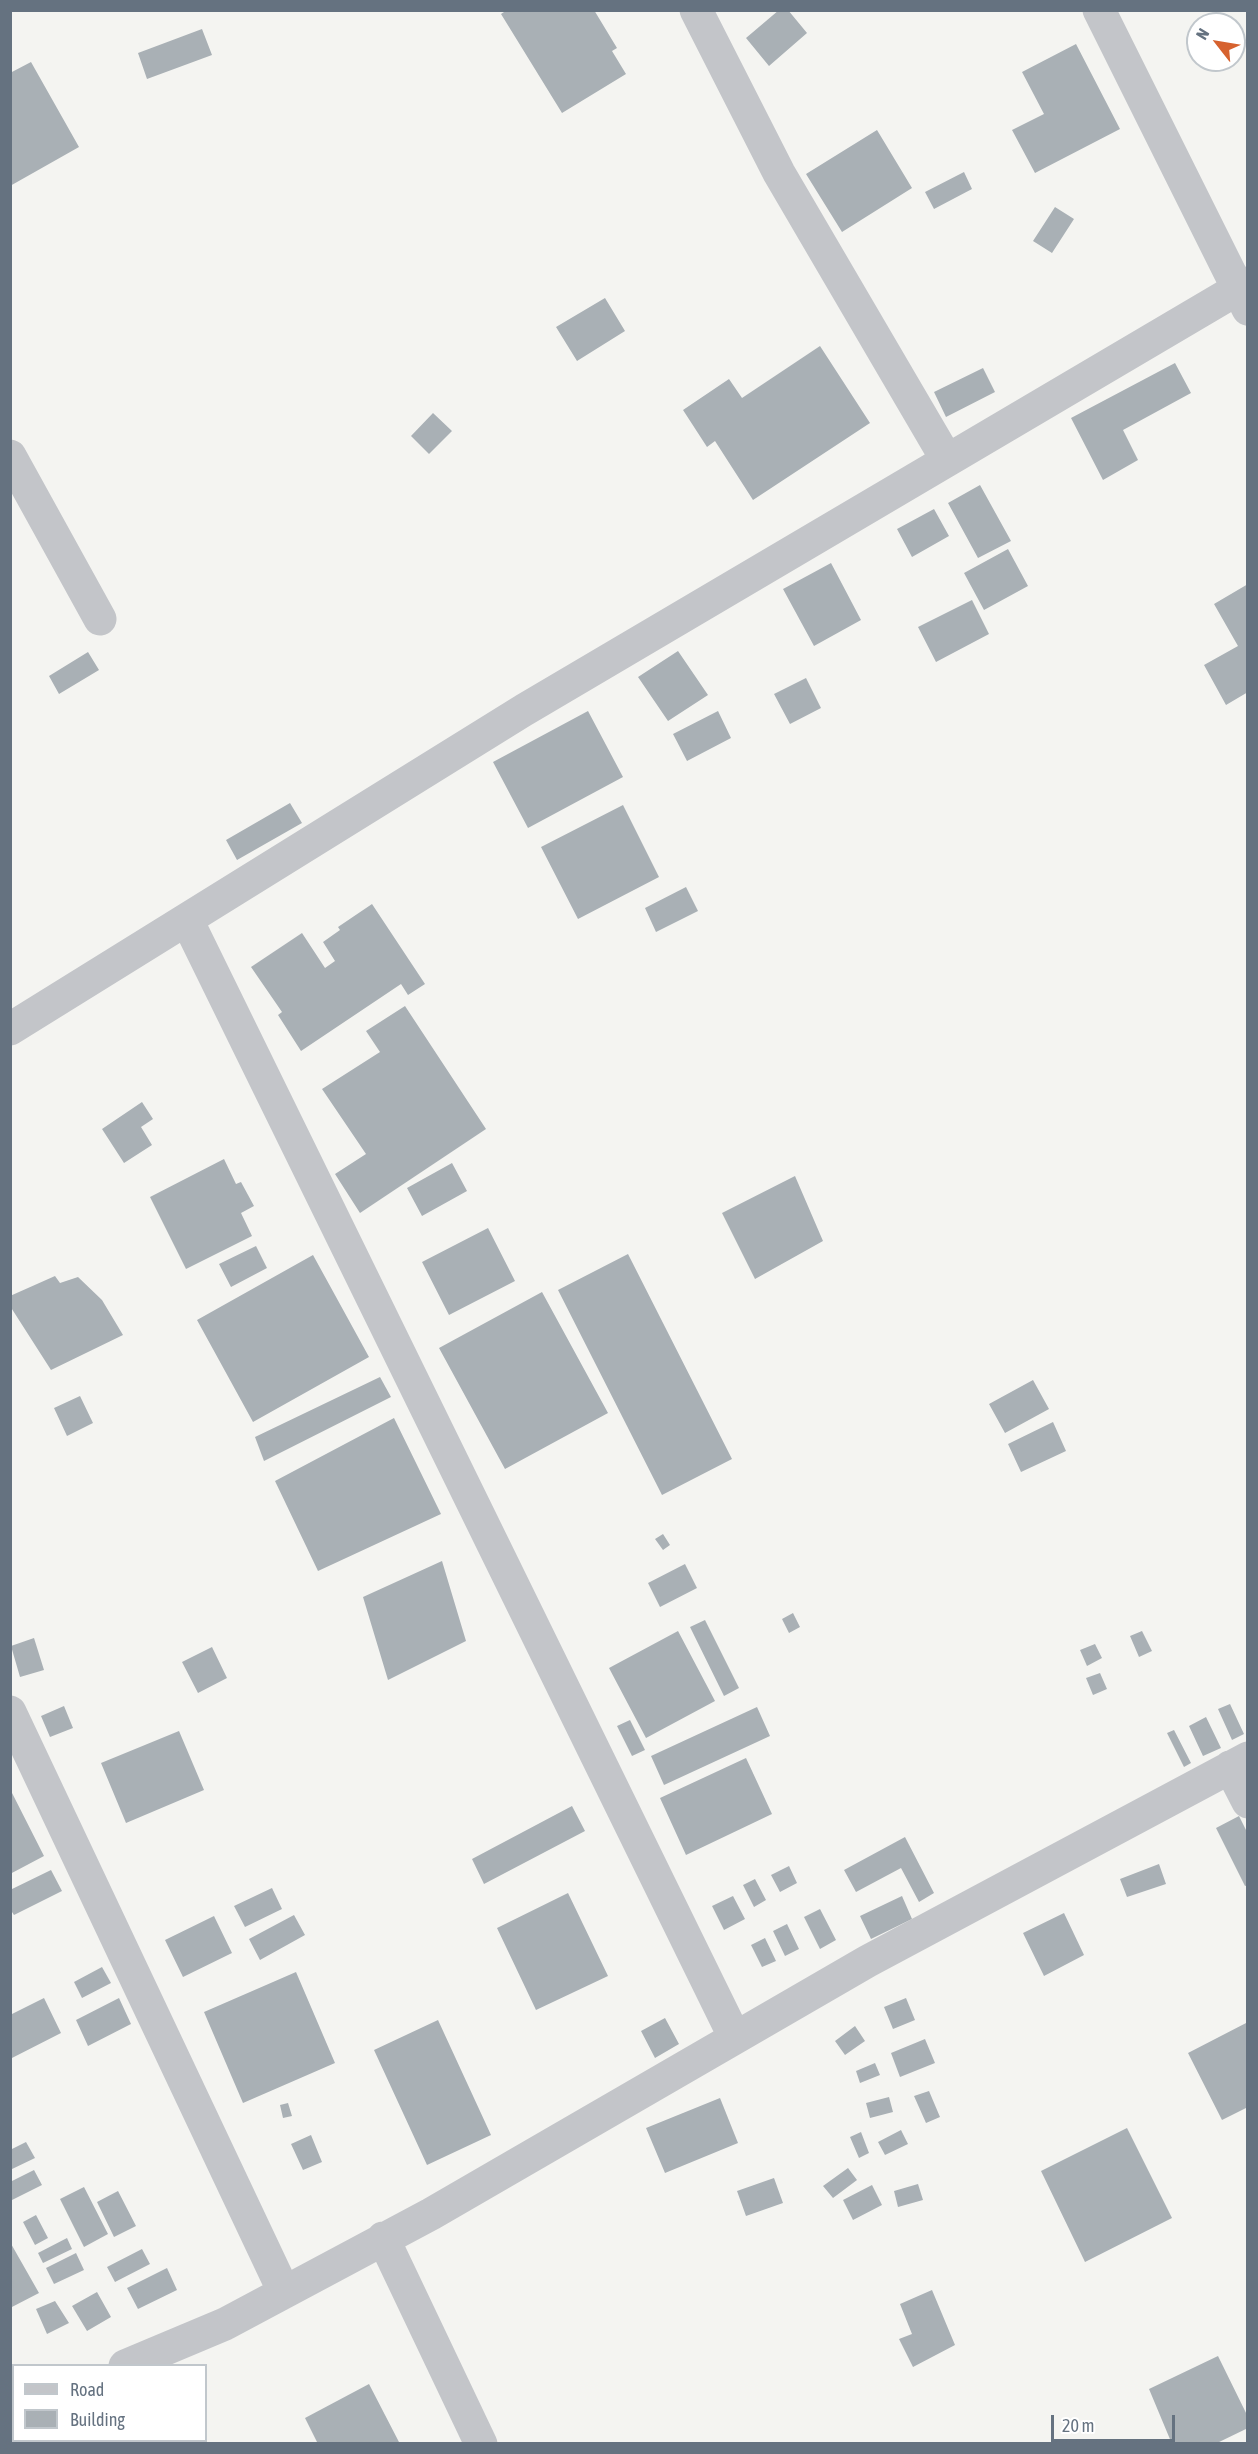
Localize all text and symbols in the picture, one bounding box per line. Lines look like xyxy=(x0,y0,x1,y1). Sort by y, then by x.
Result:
north arrow xyxy=(1186,12,1246,72)
text: N xyxy=(1192,25,1212,42)
legend xyxy=(12,2364,207,2442)
text: Road xyxy=(70,2379,104,2400)
scale bar xyxy=(1054,2403,1178,2441)
text: Building xyxy=(70,2409,125,2430)
text: 20 m xyxy=(1062,2415,1094,2436)

